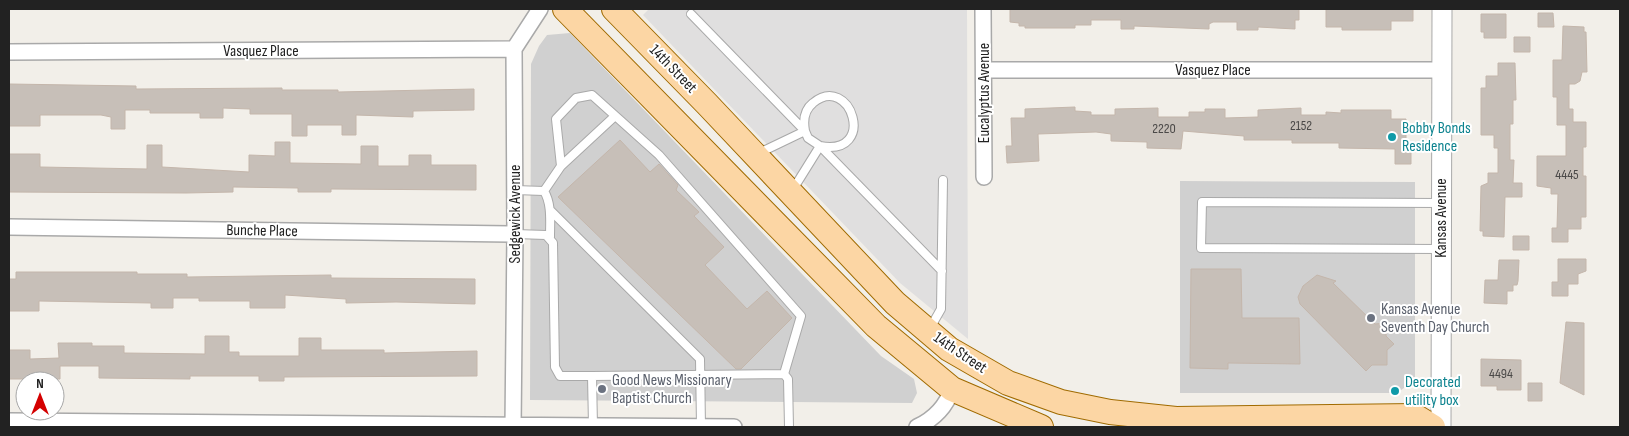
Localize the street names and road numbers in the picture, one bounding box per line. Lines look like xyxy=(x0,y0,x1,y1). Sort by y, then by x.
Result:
street label: 14th Street xyxy=(645,41,701,97)
street label: Vasquez Place xyxy=(223,42,299,61)
street label: Eucalyptus Avenue xyxy=(975,43,994,143)
street label: Vasquez Place xyxy=(1175,61,1251,80)
street label: Sedgewick Avenue xyxy=(506,165,525,263)
street label: Kansas Avenue xyxy=(1432,178,1451,258)
street label: Bunche Place xyxy=(226,221,298,241)
street label: 14th Street xyxy=(930,328,990,378)

